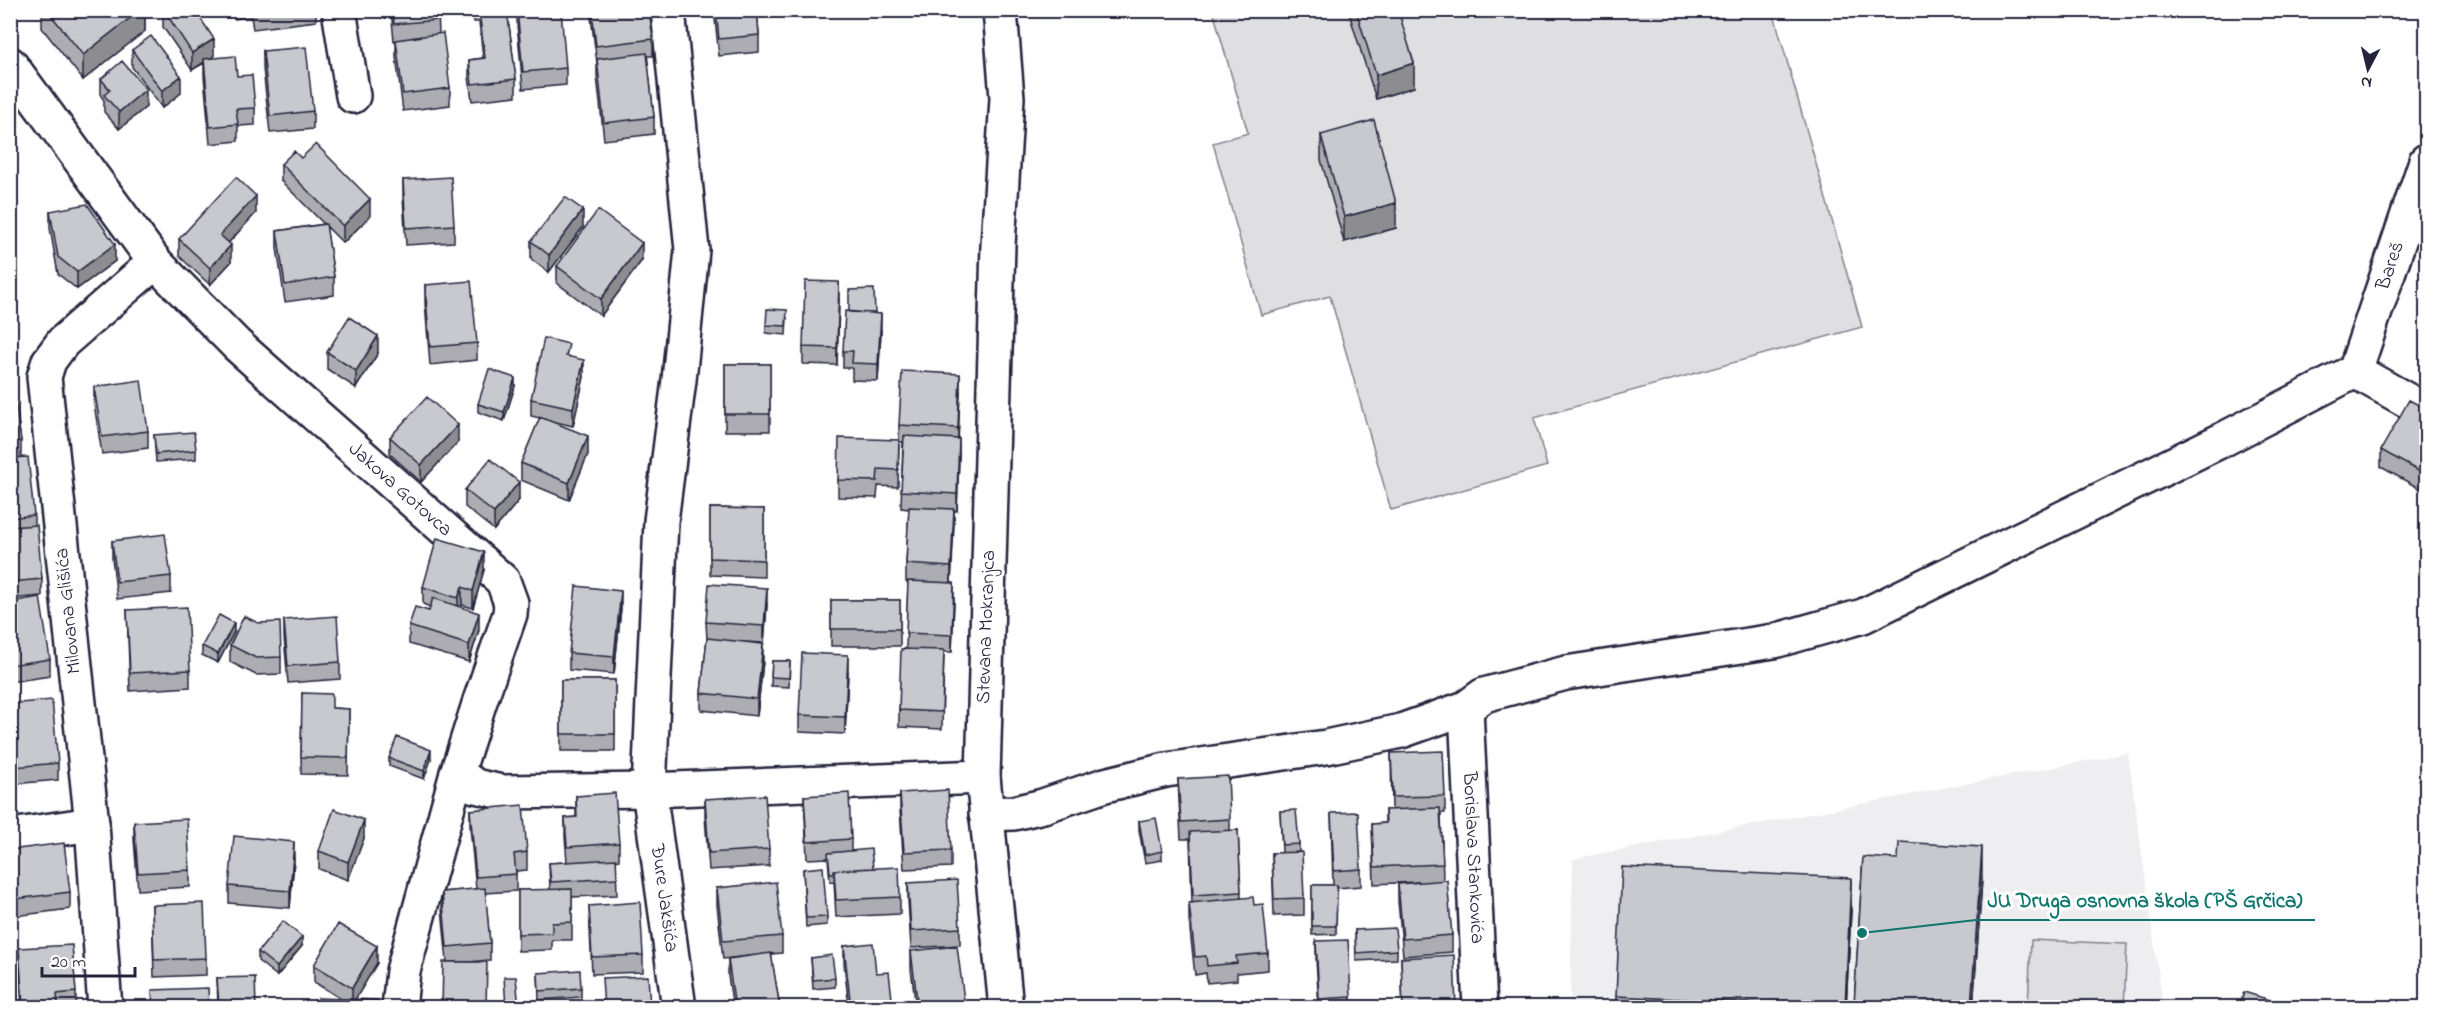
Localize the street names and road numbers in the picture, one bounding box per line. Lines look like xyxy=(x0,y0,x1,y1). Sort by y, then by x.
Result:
street label: Bareš xyxy=(2369,238,2412,295)
street label: Jakova Gotovca xyxy=(341,435,459,544)
street label: Milovana Glišića xyxy=(48,547,90,675)
street label: Stevana Mokranjca xyxy=(970,550,1004,704)
street label: Borislava Stankovića xyxy=(1454,770,1491,944)
street label: Đure Jakšića xyxy=(642,841,686,954)

